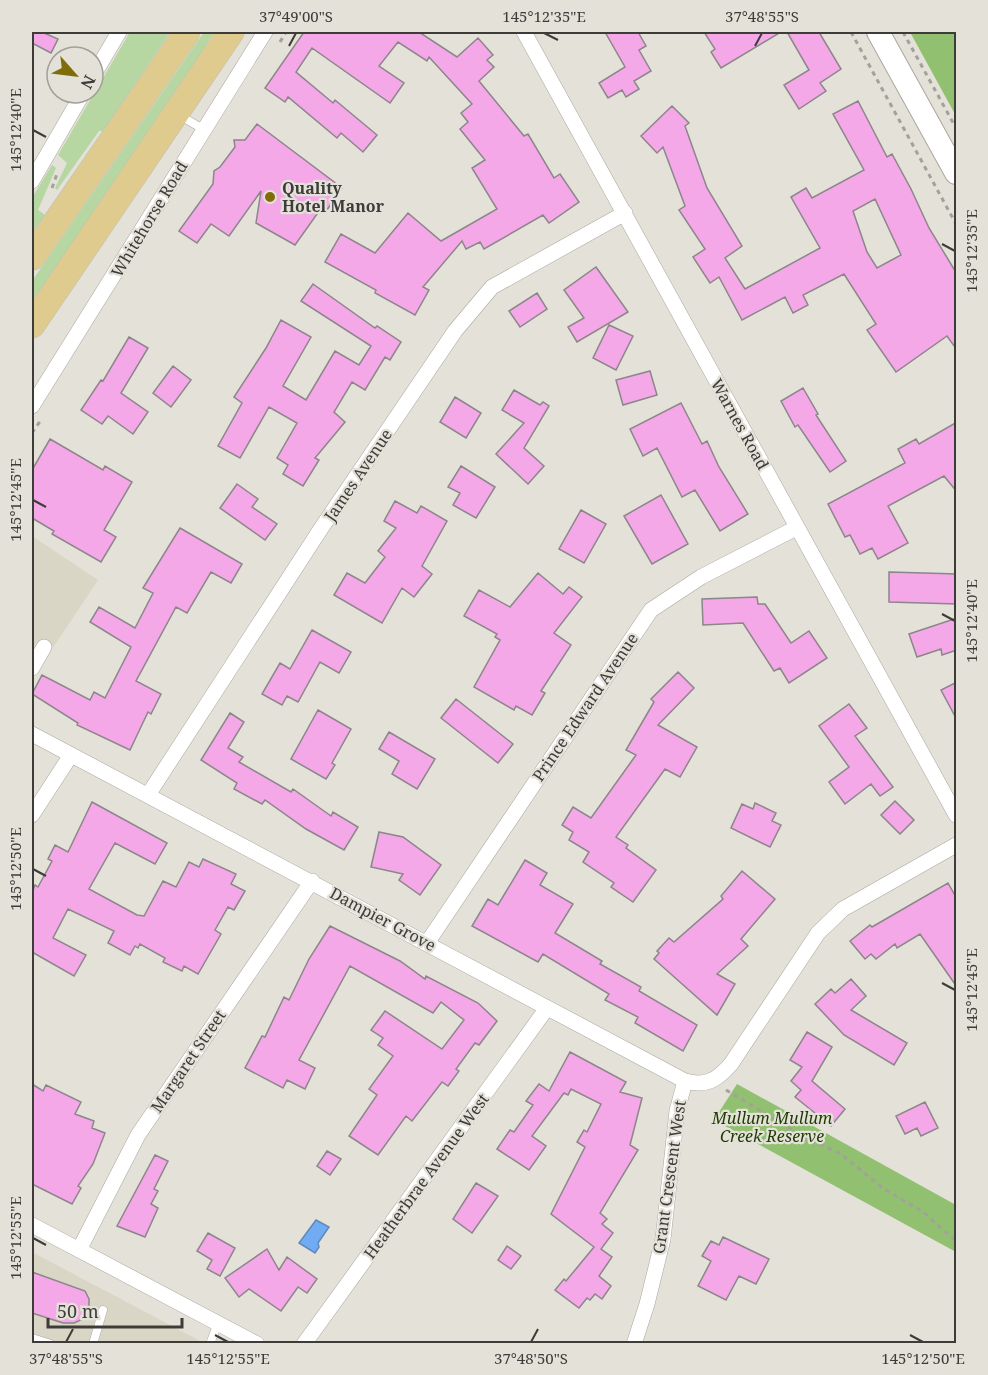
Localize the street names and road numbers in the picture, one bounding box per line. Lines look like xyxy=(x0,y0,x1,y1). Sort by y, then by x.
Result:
street label: Whitehorse Road xyxy=(106,157,192,281)
street label: Warnes Road xyxy=(706,374,774,474)
street label: James Avenue xyxy=(318,425,397,526)
street label: Prince Edward Avenue xyxy=(527,629,643,785)
street label: Dampier Grove xyxy=(326,882,440,956)
street label: Margaret Street xyxy=(145,1005,231,1117)
street label: Heatherbrae Avenue West xyxy=(358,1089,494,1263)
street label: Grant Crescent West xyxy=(647,1099,691,1255)

